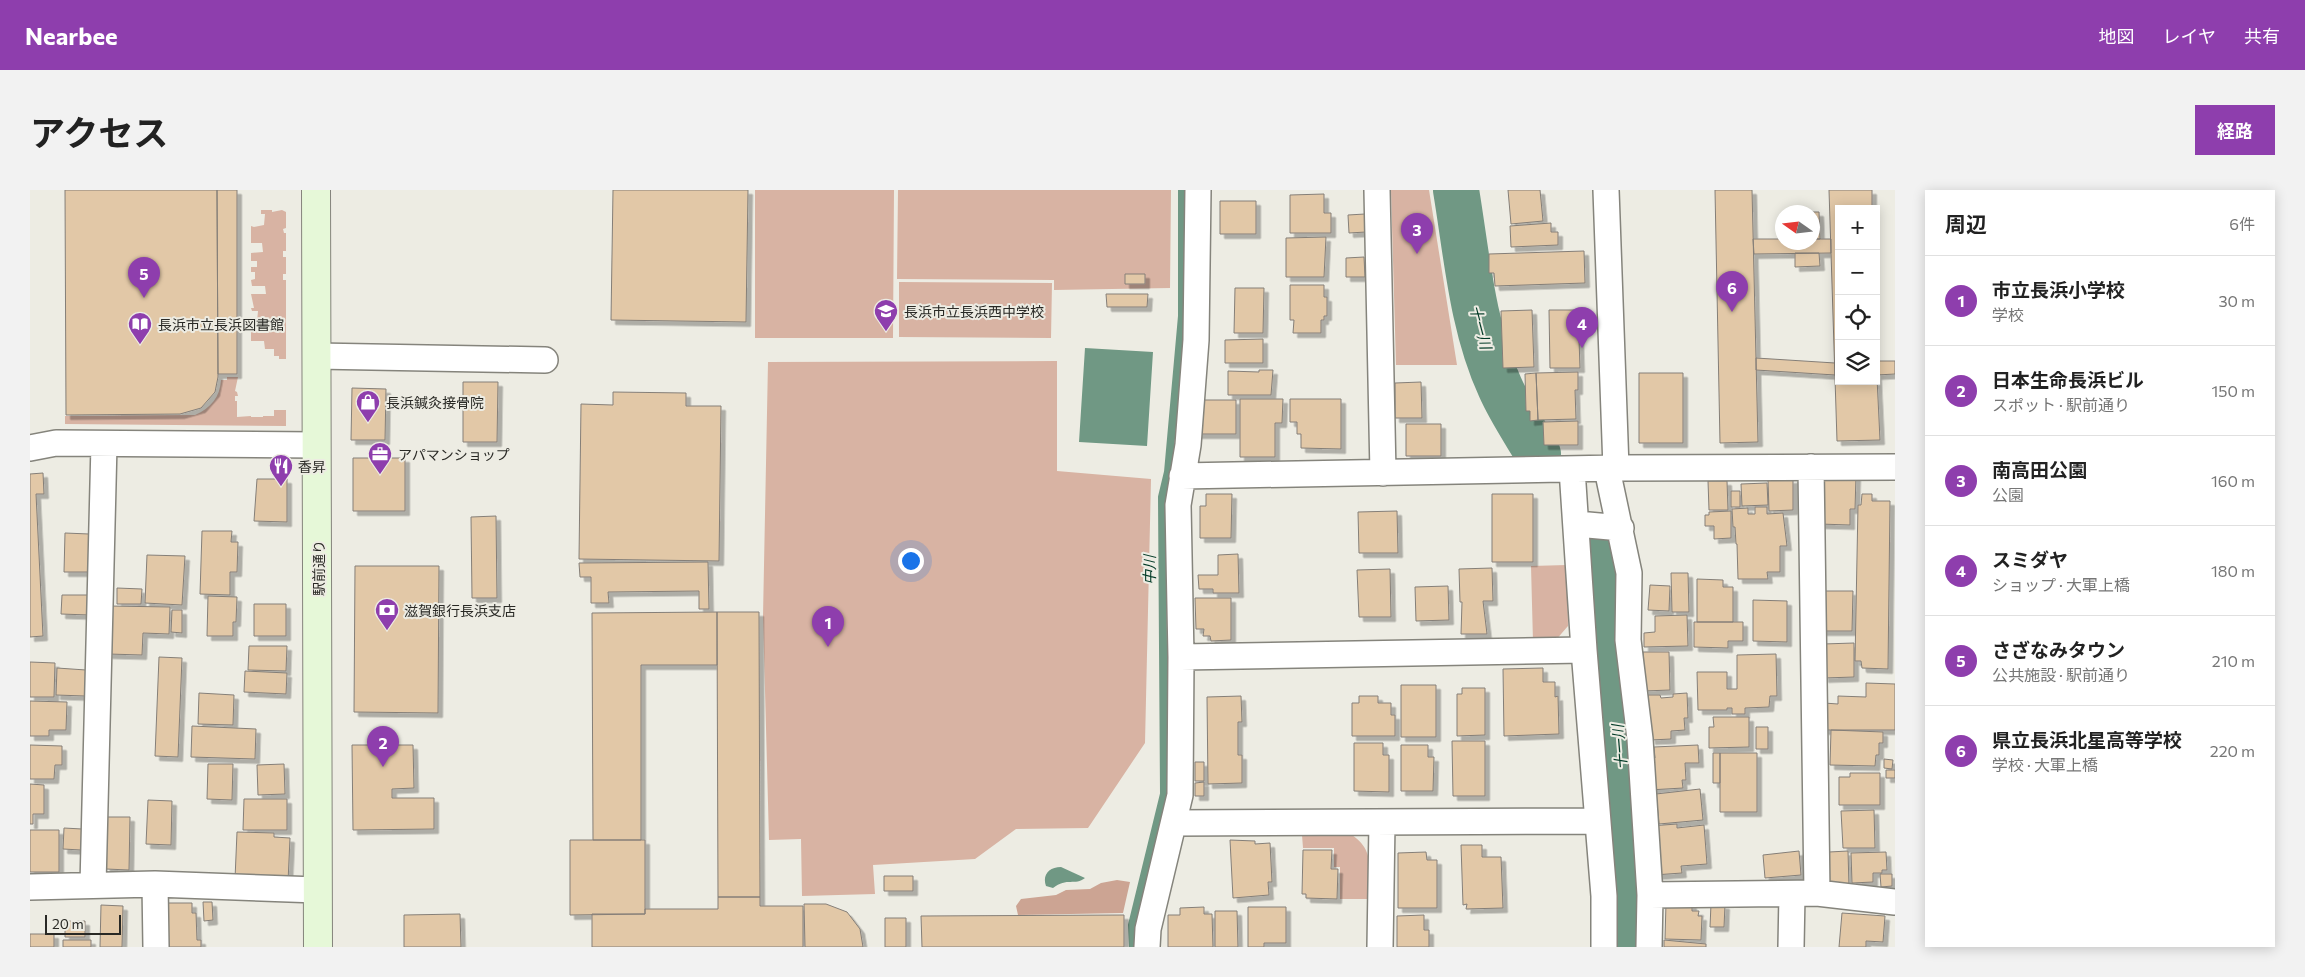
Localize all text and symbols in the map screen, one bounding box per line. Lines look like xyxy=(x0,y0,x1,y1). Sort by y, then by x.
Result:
text: Nearbee xyxy=(25,21,118,50)
text: 地図 xyxy=(2099,25,2135,47)
text: レイヤ xyxy=(2163,25,2216,47)
text: 共有 xyxy=(2244,25,2280,47)
button: 経路 xyxy=(2195,105,2275,155)
text: アクセス xyxy=(30,110,168,153)
north arrow xyxy=(1775,205,1820,250)
map controls xyxy=(1835,205,1880,385)
button: + xyxy=(1835,205,1880,250)
text: 周辺 xyxy=(1945,211,1987,236)
pin: 3 xyxy=(1401,213,1433,254)
text: 6件 xyxy=(2229,214,2255,233)
button: − xyxy=(1835,250,1880,295)
pin: 5 xyxy=(128,257,160,298)
pin: 6 xyxy=(1716,271,1748,312)
text: 市立長浜小学校 xyxy=(1992,278,2125,301)
text: 1 xyxy=(1957,291,1965,310)
text: 30 m xyxy=(2218,291,2255,310)
button: locate xyxy=(1835,295,1880,340)
school or university icon: 長浜市立長浜西中学校 xyxy=(873,298,899,332)
place label: 長浜市立長浜西中学校 xyxy=(904,303,1044,320)
water label: 十一川 xyxy=(1466,303,1496,353)
text: 学校 xyxy=(1992,305,2024,324)
pin: 4 xyxy=(1566,307,1598,348)
library icon: 長浜市立長浜図書館 xyxy=(127,311,153,345)
place label: 長浜市立長浜図書館 xyxy=(158,316,284,333)
button: layers xyxy=(1835,340,1880,385)
text: 日本生命長浜ビル xyxy=(1992,368,2144,391)
text: 2 xyxy=(1956,381,1966,400)
text: 150 m xyxy=(2212,381,2255,400)
shop icon: 長浜鍼灸接骨院 xyxy=(355,389,381,423)
place label: 長浜鍼灸接骨院 xyxy=(386,394,484,411)
text: スポット · 駅前通り xyxy=(1992,395,2130,414)
office icon: アパマンショップ xyxy=(367,441,393,475)
place label: アパマンショップ xyxy=(398,446,510,463)
restaurant icon: 香昇 xyxy=(268,453,294,487)
place label: 香昇 xyxy=(298,458,326,475)
text: 南高田公園 xyxy=(1992,458,2087,481)
text: 3 xyxy=(1956,471,1966,490)
text: 160 m xyxy=(2211,471,2255,490)
text: 公園 xyxy=(1992,485,2024,504)
street label: 駅前通り xyxy=(310,540,327,596)
your location xyxy=(898,548,924,574)
text: スミダヤ xyxy=(1992,548,2068,571)
water label: 中川 xyxy=(1140,553,1158,585)
text: 4 xyxy=(1956,561,1966,580)
text: 180 m xyxy=(2211,561,2255,580)
text: ショップ · 大軍上橋 xyxy=(1992,575,2130,594)
bank icon: 滋賀銀行長浜支店 xyxy=(374,597,400,631)
place label: 滋賀銀行長浜支店 xyxy=(404,602,516,619)
pin: 1 xyxy=(812,606,844,647)
text: さざなみタウン xyxy=(1992,638,2125,661)
text: 5 xyxy=(1956,651,1966,670)
text: 210 m xyxy=(2212,651,2255,670)
text: 公共施設 · 駅前通り xyxy=(1992,665,2130,684)
water label: 十一川 xyxy=(1608,722,1630,770)
pin: 2 xyxy=(367,726,399,767)
text: 県立長浜北星高等学校 xyxy=(1992,728,2182,751)
text: 6 xyxy=(1956,741,1966,760)
text: 220 m xyxy=(2210,741,2255,760)
text: 学校 · 大軍上橋 xyxy=(1992,755,2098,774)
scale bar xyxy=(45,912,121,935)
text: 20 m xyxy=(52,915,84,932)

